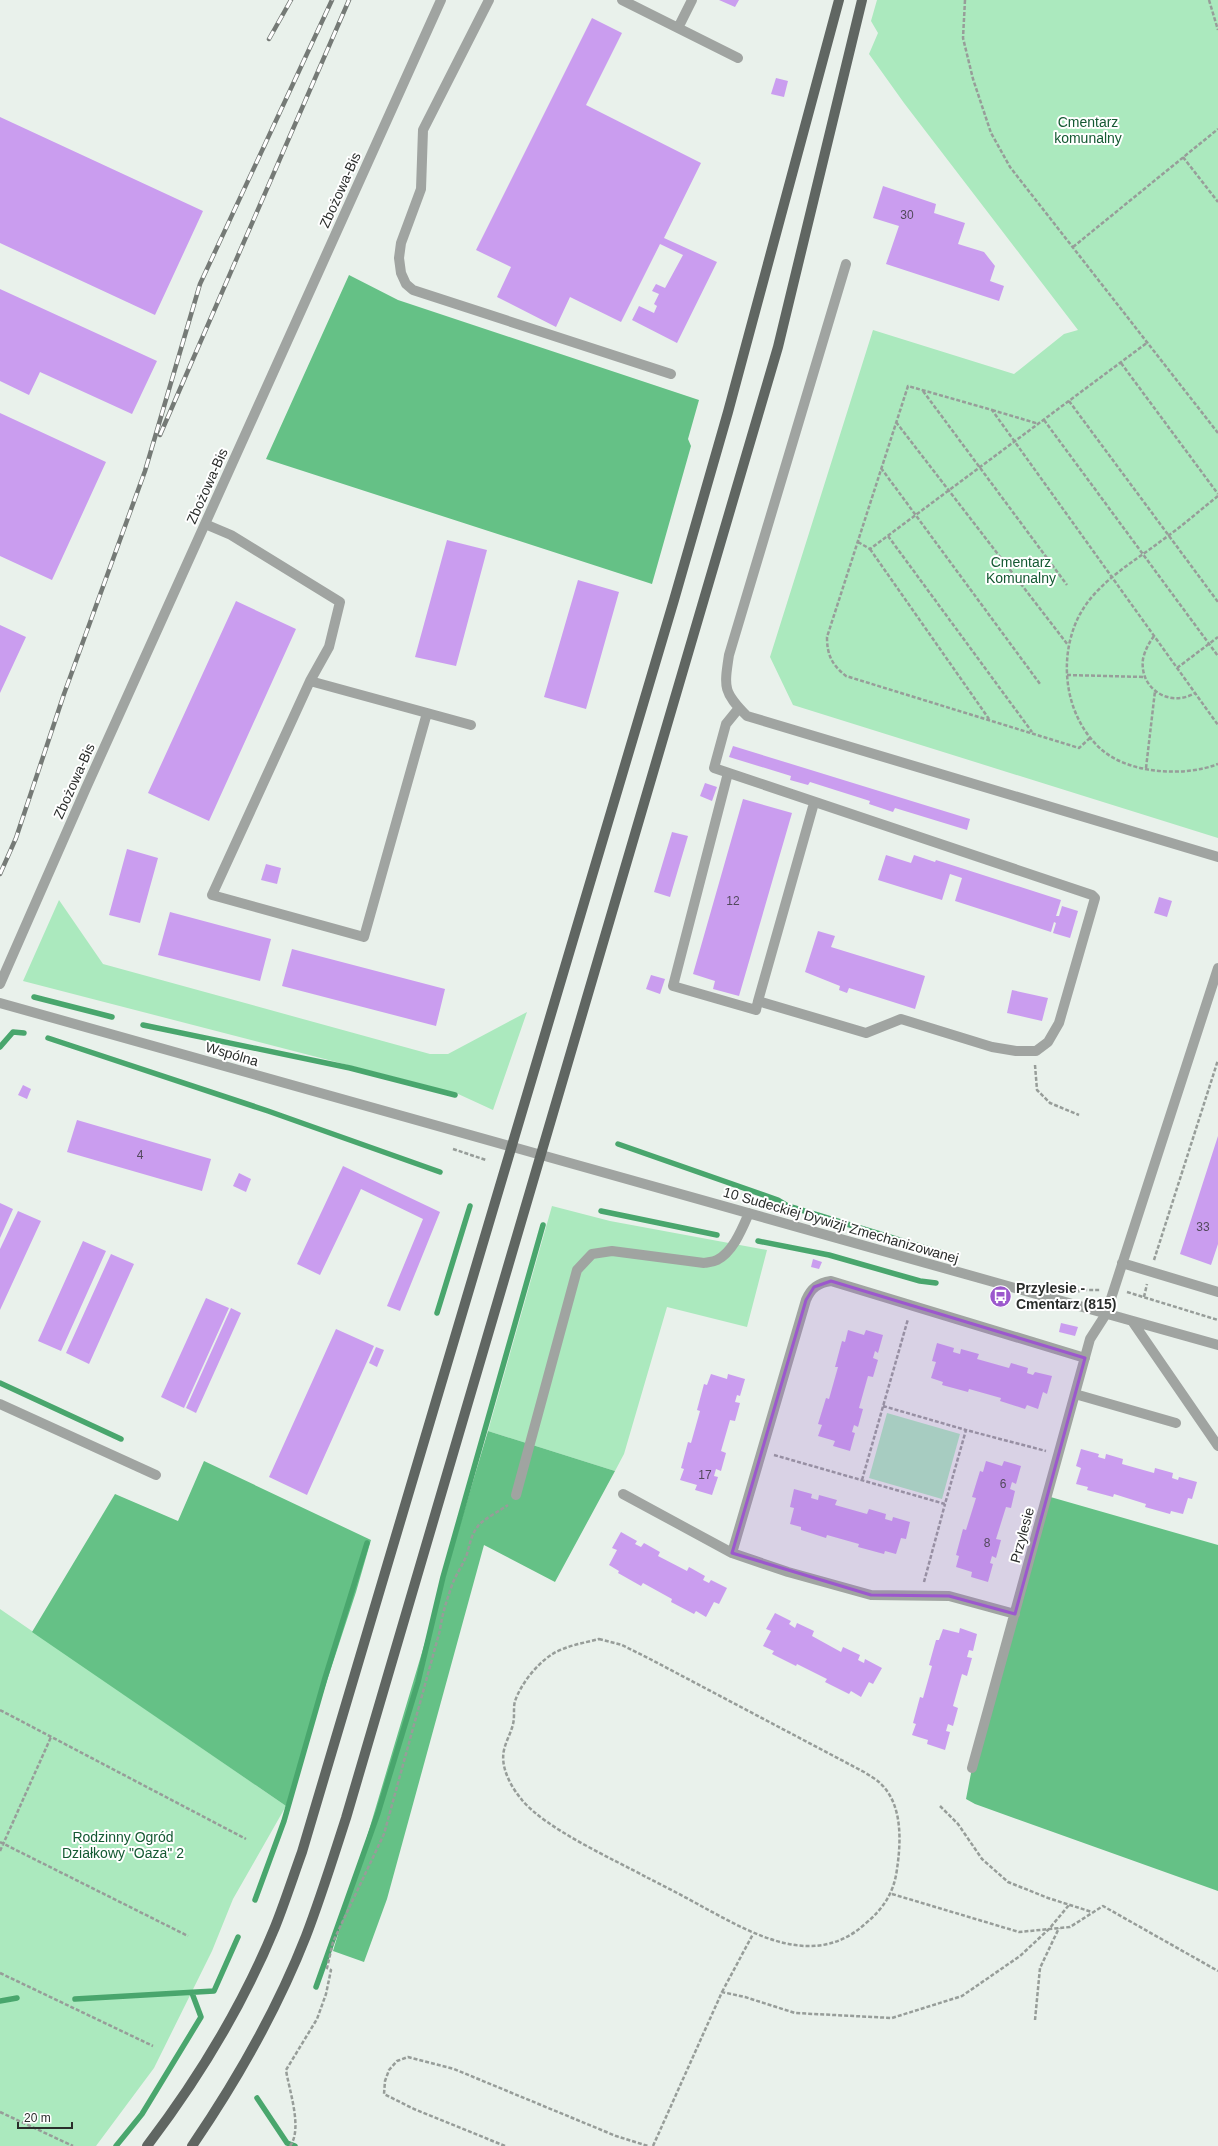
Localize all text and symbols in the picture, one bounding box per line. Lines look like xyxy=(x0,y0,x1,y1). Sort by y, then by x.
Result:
park label: Cmentarz komunalny xyxy=(1054,114,1122,146)
street label: Zbożowa-Bis xyxy=(316,150,364,230)
house number: 30 xyxy=(900,208,914,222)
street label: Zbożowa-Bis xyxy=(183,446,231,526)
park label: Cmentarz Komunalny xyxy=(986,554,1056,586)
street label: Zbożowa-Bis xyxy=(50,741,98,821)
house number: 12 xyxy=(726,894,740,908)
street label: Wspólna xyxy=(204,1039,261,1069)
house number: 4 xyxy=(137,1148,144,1162)
street label: 10 Sudeckiej Dywizji Zmechanizowanej xyxy=(721,1184,961,1266)
house number: 33 xyxy=(1196,1220,1210,1234)
place label: Przylesie - Cmentarz (815) xyxy=(1016,1280,1116,1312)
bus stop icon: Przylesie - Cmentarz (815) xyxy=(987,1283,1013,1309)
house number: 17 xyxy=(698,1468,712,1482)
house number: 6 xyxy=(1000,1477,1007,1491)
street label: Przylesie xyxy=(1007,1505,1037,1565)
house number: 8 xyxy=(984,1536,991,1550)
park label: Rodzinny Ogród Działkowy "Oaza" 2 xyxy=(62,1829,184,1861)
scale bar xyxy=(18,2104,72,2130)
text: 20 m xyxy=(24,2111,51,2125)

